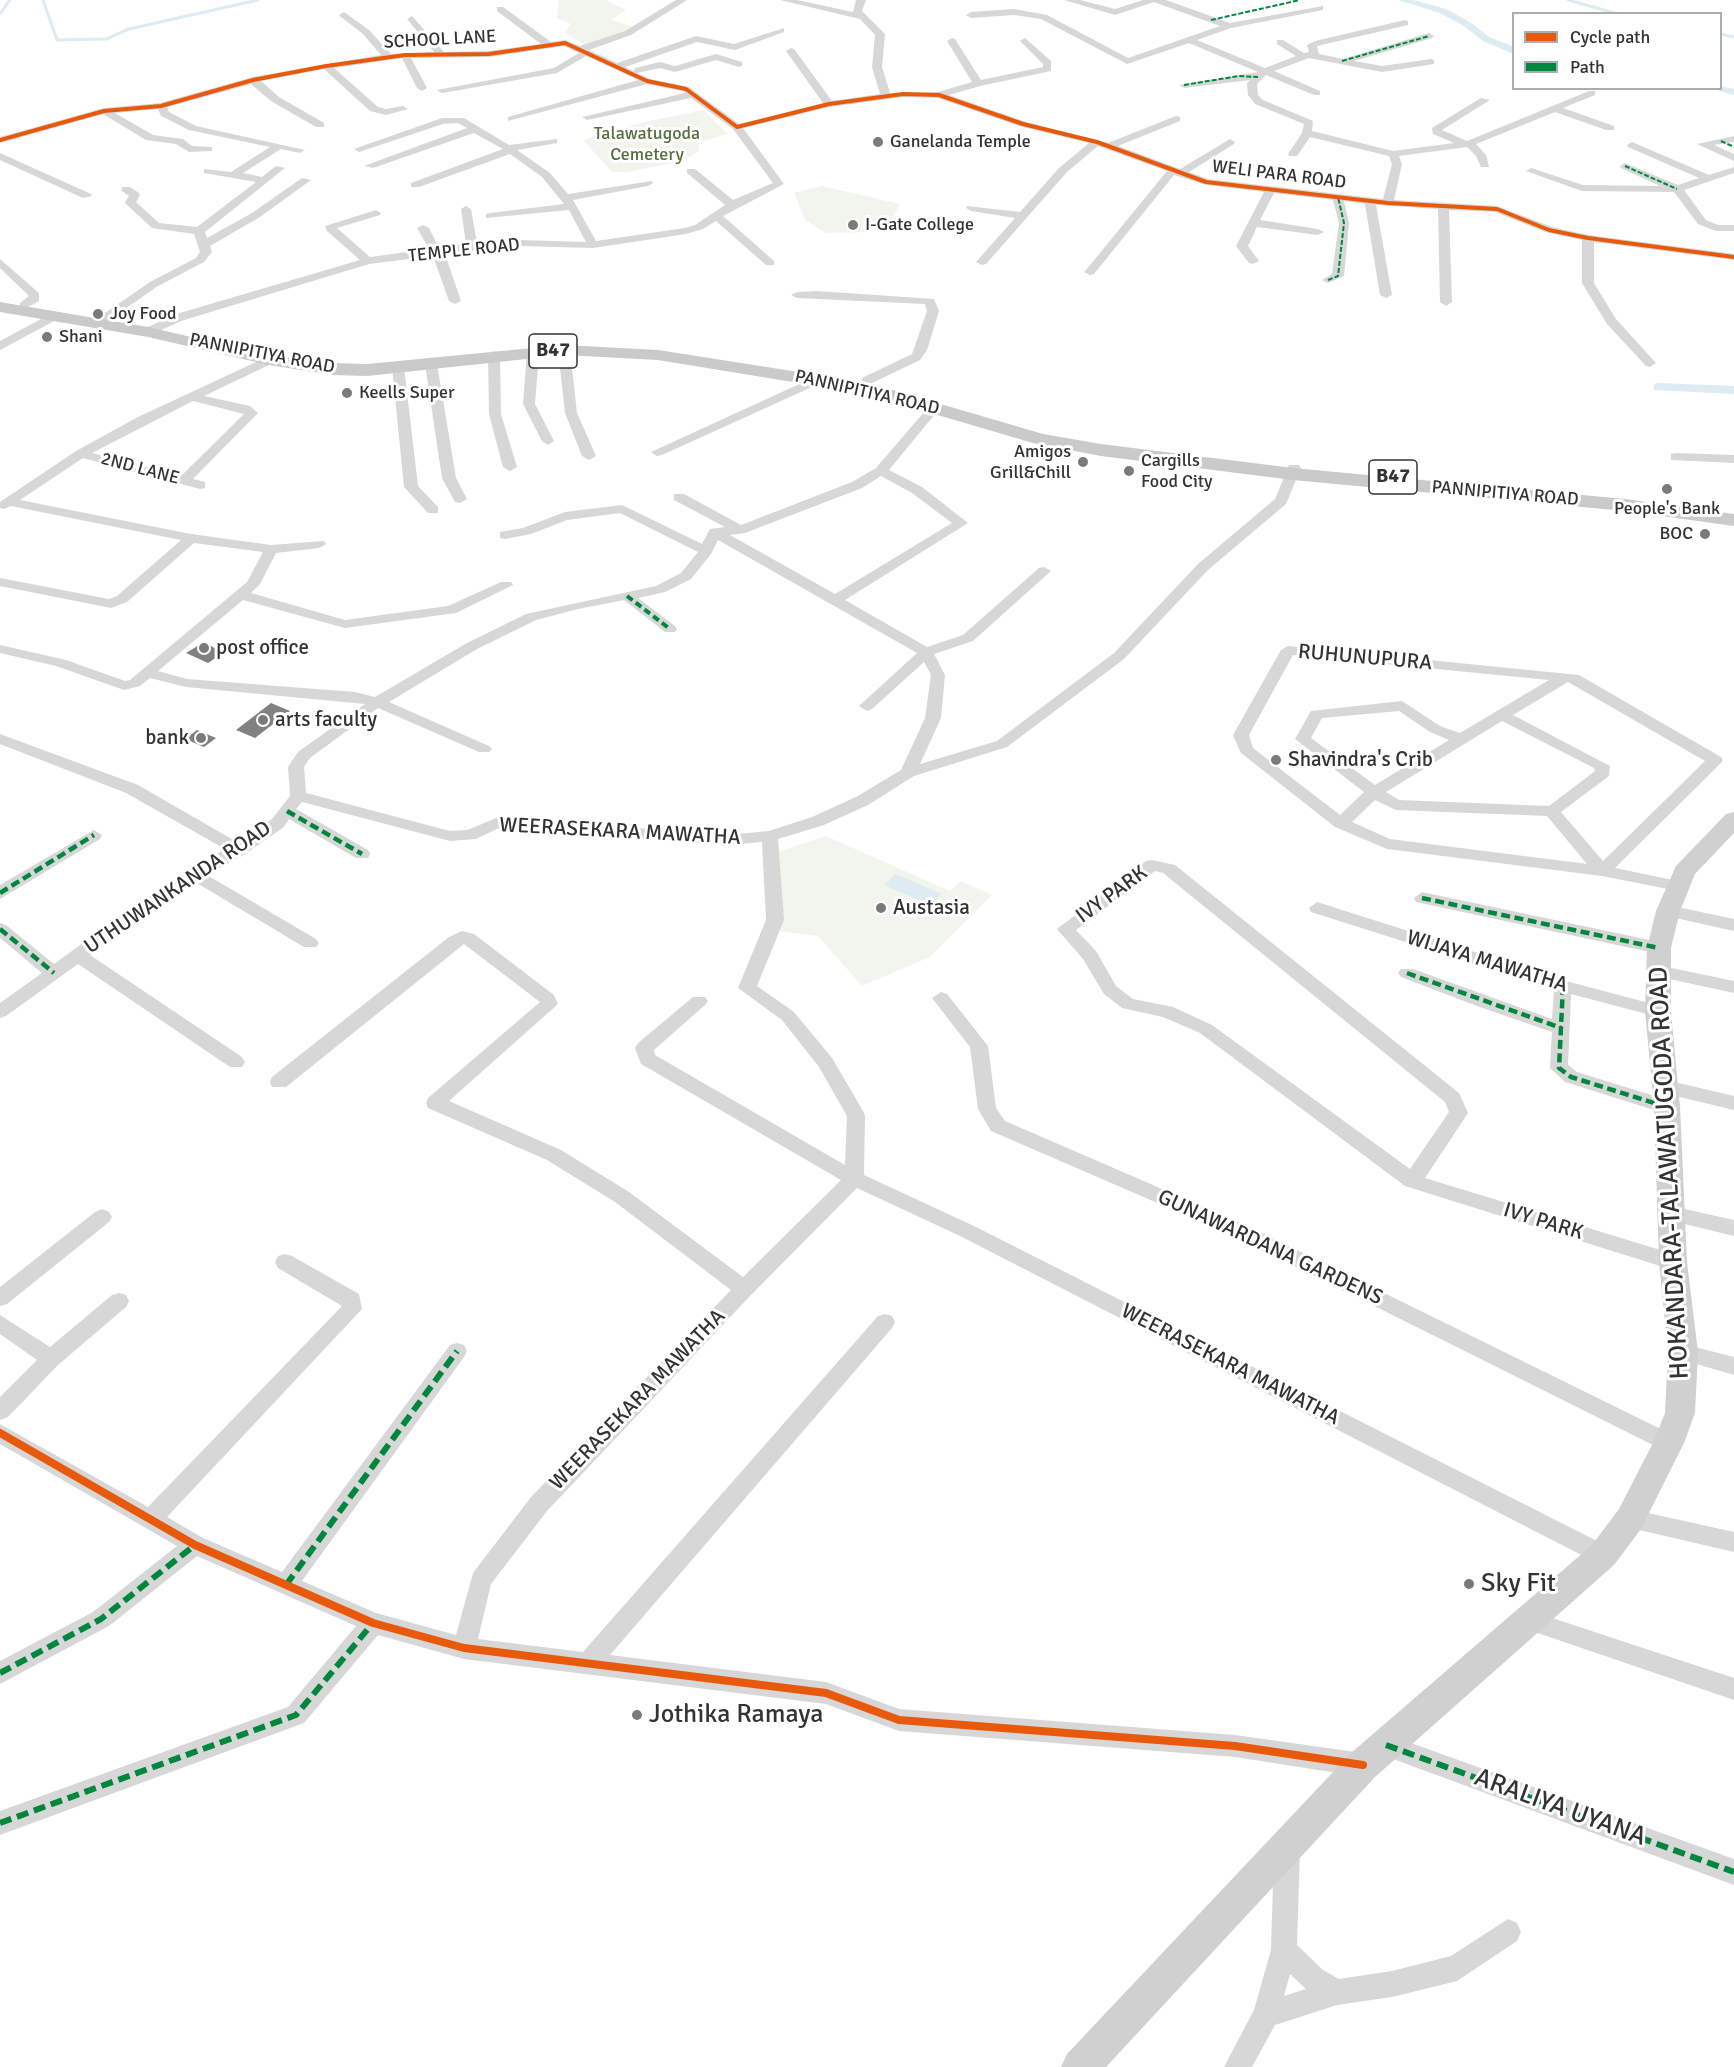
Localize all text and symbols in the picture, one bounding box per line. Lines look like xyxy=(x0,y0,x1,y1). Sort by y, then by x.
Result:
legend xyxy=(1512,12,1722,90)
street label: SCHOOL LANE xyxy=(383,26,497,54)
text: Cycle path xyxy=(1570,26,1650,48)
text: Path xyxy=(1570,56,1605,78)
park label: Talawatugoda Cemetery xyxy=(594,123,700,166)
place label: Ganelanda Temple xyxy=(890,131,1031,153)
marker: Ganelanda Temple xyxy=(871,135,885,149)
street label: WELI PARA ROAD xyxy=(1211,156,1347,194)
place label: I-Gate College xyxy=(865,214,974,236)
marker: I-Gate College xyxy=(846,218,860,232)
street label: TEMPLE ROAD xyxy=(407,234,521,268)
place label: Joy Food xyxy=(110,303,177,325)
marker: Joy Food xyxy=(91,307,105,321)
place label: Shani xyxy=(59,326,103,348)
street label: PANNIPITIYA ROAD xyxy=(188,329,336,379)
marker: Shani xyxy=(40,330,54,344)
road number: B47 xyxy=(529,334,577,368)
street label: PANNIPITIYA ROAD xyxy=(793,366,941,420)
place label: Keells Super xyxy=(359,382,455,404)
marker: Keells Super xyxy=(340,386,354,400)
place label: Amigos Grill&Chill xyxy=(990,441,1071,484)
street label: 2ND LANE xyxy=(98,448,182,490)
place label: Cargills Food City xyxy=(1141,450,1213,492)
marker: Amigos Grill&Chill xyxy=(1076,455,1090,469)
road number: B47 xyxy=(1369,460,1417,494)
marker: Cargills Food City xyxy=(1122,464,1136,478)
street label: PANNIPITIYA ROAD xyxy=(1431,477,1579,511)
marker: People's Bank xyxy=(1660,482,1674,496)
place label: People's Bank xyxy=(1614,498,1720,520)
place label: BOC xyxy=(1660,523,1693,545)
marker: BOC xyxy=(1698,527,1712,541)
place label: post office xyxy=(216,635,309,661)
street label: RUHUNUPURA xyxy=(1297,640,1433,676)
marker: post office xyxy=(197,641,211,655)
place label: arts faculty xyxy=(275,707,377,733)
marker: arts faculty xyxy=(256,713,270,727)
place label: bank xyxy=(145,725,189,751)
marker: bank xyxy=(194,731,208,745)
place label: Shavindra's Crib xyxy=(1288,747,1433,773)
marker: Shavindra's Crib xyxy=(1269,753,1283,767)
street label: WEERASEKARA MAWATHA xyxy=(499,813,741,851)
street label: UTHUWANKANDA ROAD xyxy=(80,816,276,960)
street label: IVY PARK xyxy=(1071,861,1153,929)
place label: Austasia xyxy=(893,895,970,921)
marker: Austasia xyxy=(874,901,888,915)
street label: WIJAYA MAWATHA xyxy=(1403,926,1571,998)
street label: HOKANDARA-TALAWATUGODA ROAD xyxy=(1644,966,1696,1380)
street label: GUNAWARDANA GARDENS xyxy=(1154,1185,1386,1311)
street label: IVY PARK xyxy=(1500,1198,1586,1246)
street label: WEERASEKARA MAWATHA xyxy=(1117,1299,1343,1431)
street label: WEERASEKARA MAWATHA xyxy=(545,1304,731,1496)
place label: Sky Fit xyxy=(1481,1568,1556,1600)
marker: Sky Fit xyxy=(1462,1577,1476,1591)
place label: Jothika Ramaya xyxy=(649,1699,823,1731)
marker: Jothika Ramaya xyxy=(630,1708,644,1722)
street label: ARALIYA UYANA xyxy=(1470,1763,1650,1853)

